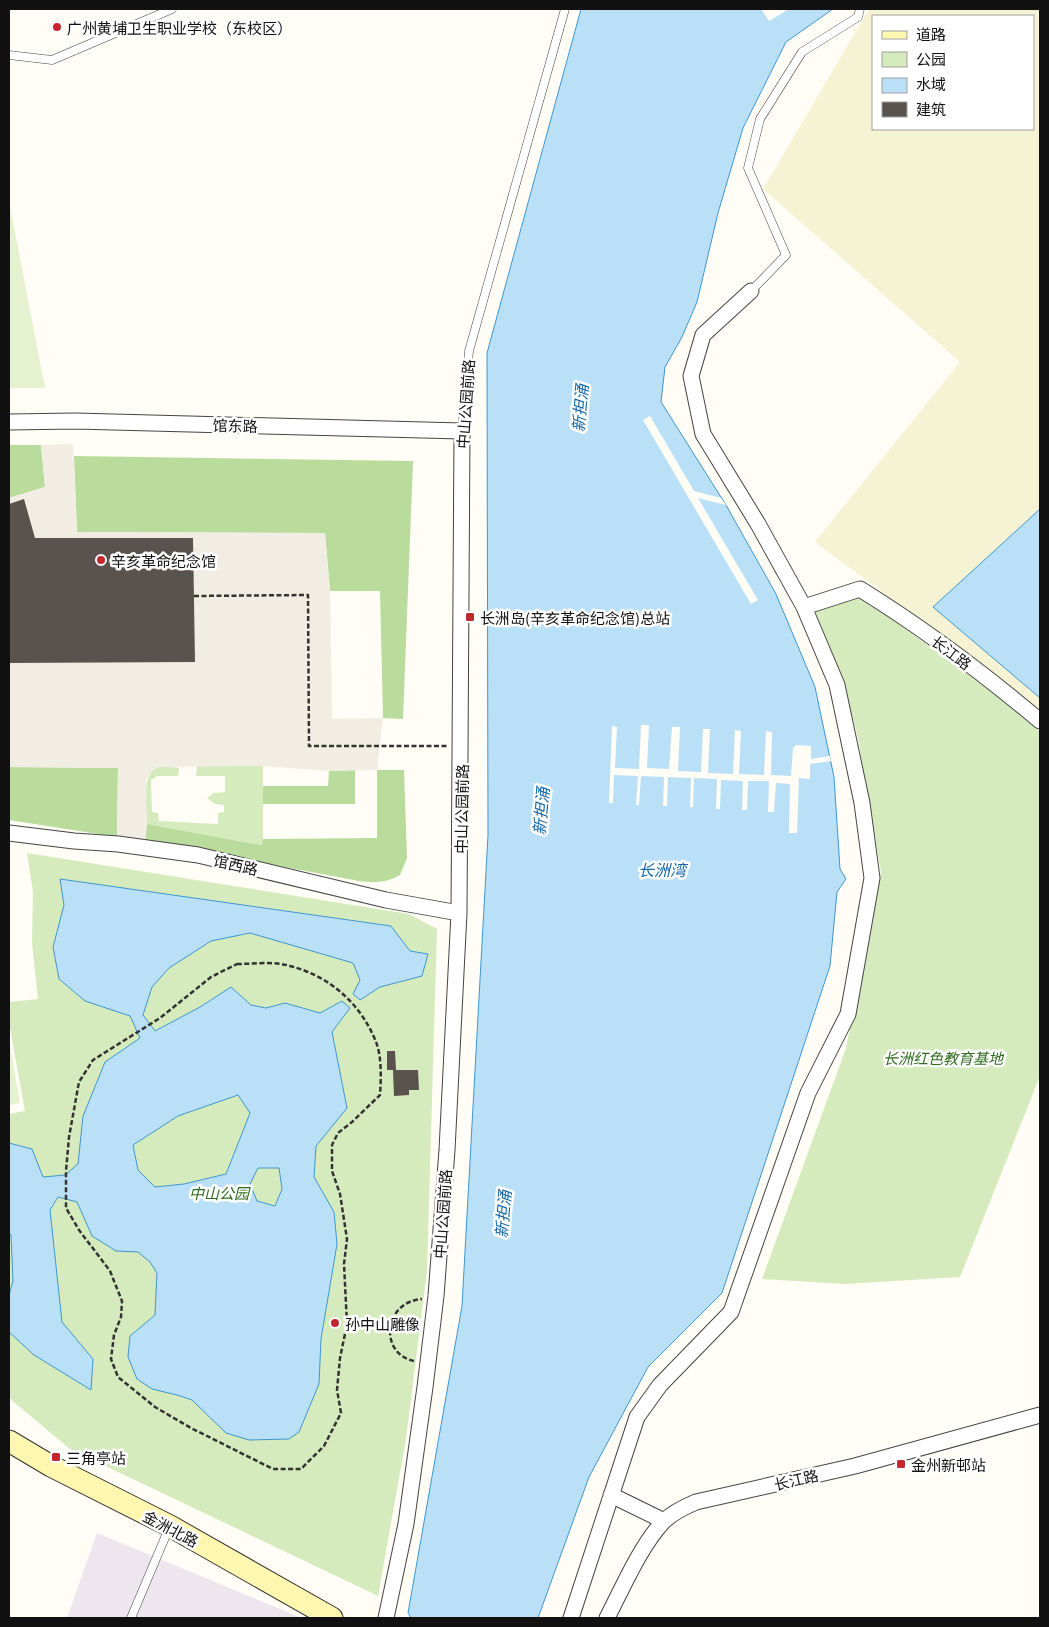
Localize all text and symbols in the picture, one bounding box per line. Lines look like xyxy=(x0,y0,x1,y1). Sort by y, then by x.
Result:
legend xyxy=(872,15,1034,130)
place label: 广州黄埔卫生职业学校（东校区） xyxy=(67,17,292,38)
marker: 广州黄埔卫生职业学校（东校区） xyxy=(51,21,63,33)
text: 道路 xyxy=(916,23,946,44)
text: 公园 xyxy=(916,48,946,69)
text: 水域 xyxy=(916,73,946,94)
text: 建筑 xyxy=(916,98,946,119)
street label: 中山公园前路 xyxy=(451,358,479,450)
water label: 新担涌 xyxy=(565,381,593,433)
street label: 馆东路 xyxy=(212,414,258,436)
place label: 辛亥革命纪念馆 xyxy=(111,550,216,571)
marker: 辛亥革命纪念馆 xyxy=(95,554,107,566)
place label: 长洲岛(辛亥革命纪念馆)总站 xyxy=(480,607,670,628)
marker: 长洲岛(辛亥革命纪念馆)总站 xyxy=(464,611,476,623)
street label: 长江路 xyxy=(928,630,976,674)
street label: 中山公园前路 xyxy=(450,764,472,854)
water label: 新担涌 xyxy=(526,784,554,836)
street label: 馆西路 xyxy=(212,849,260,879)
water label: 长洲湾 xyxy=(638,857,689,881)
park label: 长洲红色教育基地 xyxy=(883,1047,1005,1068)
street label: 中山公园前路 xyxy=(428,1168,456,1260)
park label: 中山公园 xyxy=(189,1182,251,1203)
water label: 新担涌 xyxy=(488,1187,516,1239)
place label: 孙中山雕像 xyxy=(345,1313,420,1334)
marker: 孙中山雕像 xyxy=(329,1317,341,1329)
place label: 三角亭站 xyxy=(66,1447,126,1468)
marker: 三角亭站 xyxy=(50,1451,62,1463)
place label: 金州新邨站 xyxy=(911,1454,986,1475)
marker: 金州新邨站 xyxy=(895,1458,907,1470)
street label: 长江路 xyxy=(772,1464,820,1494)
street label: 金洲北路 xyxy=(140,1505,202,1551)

